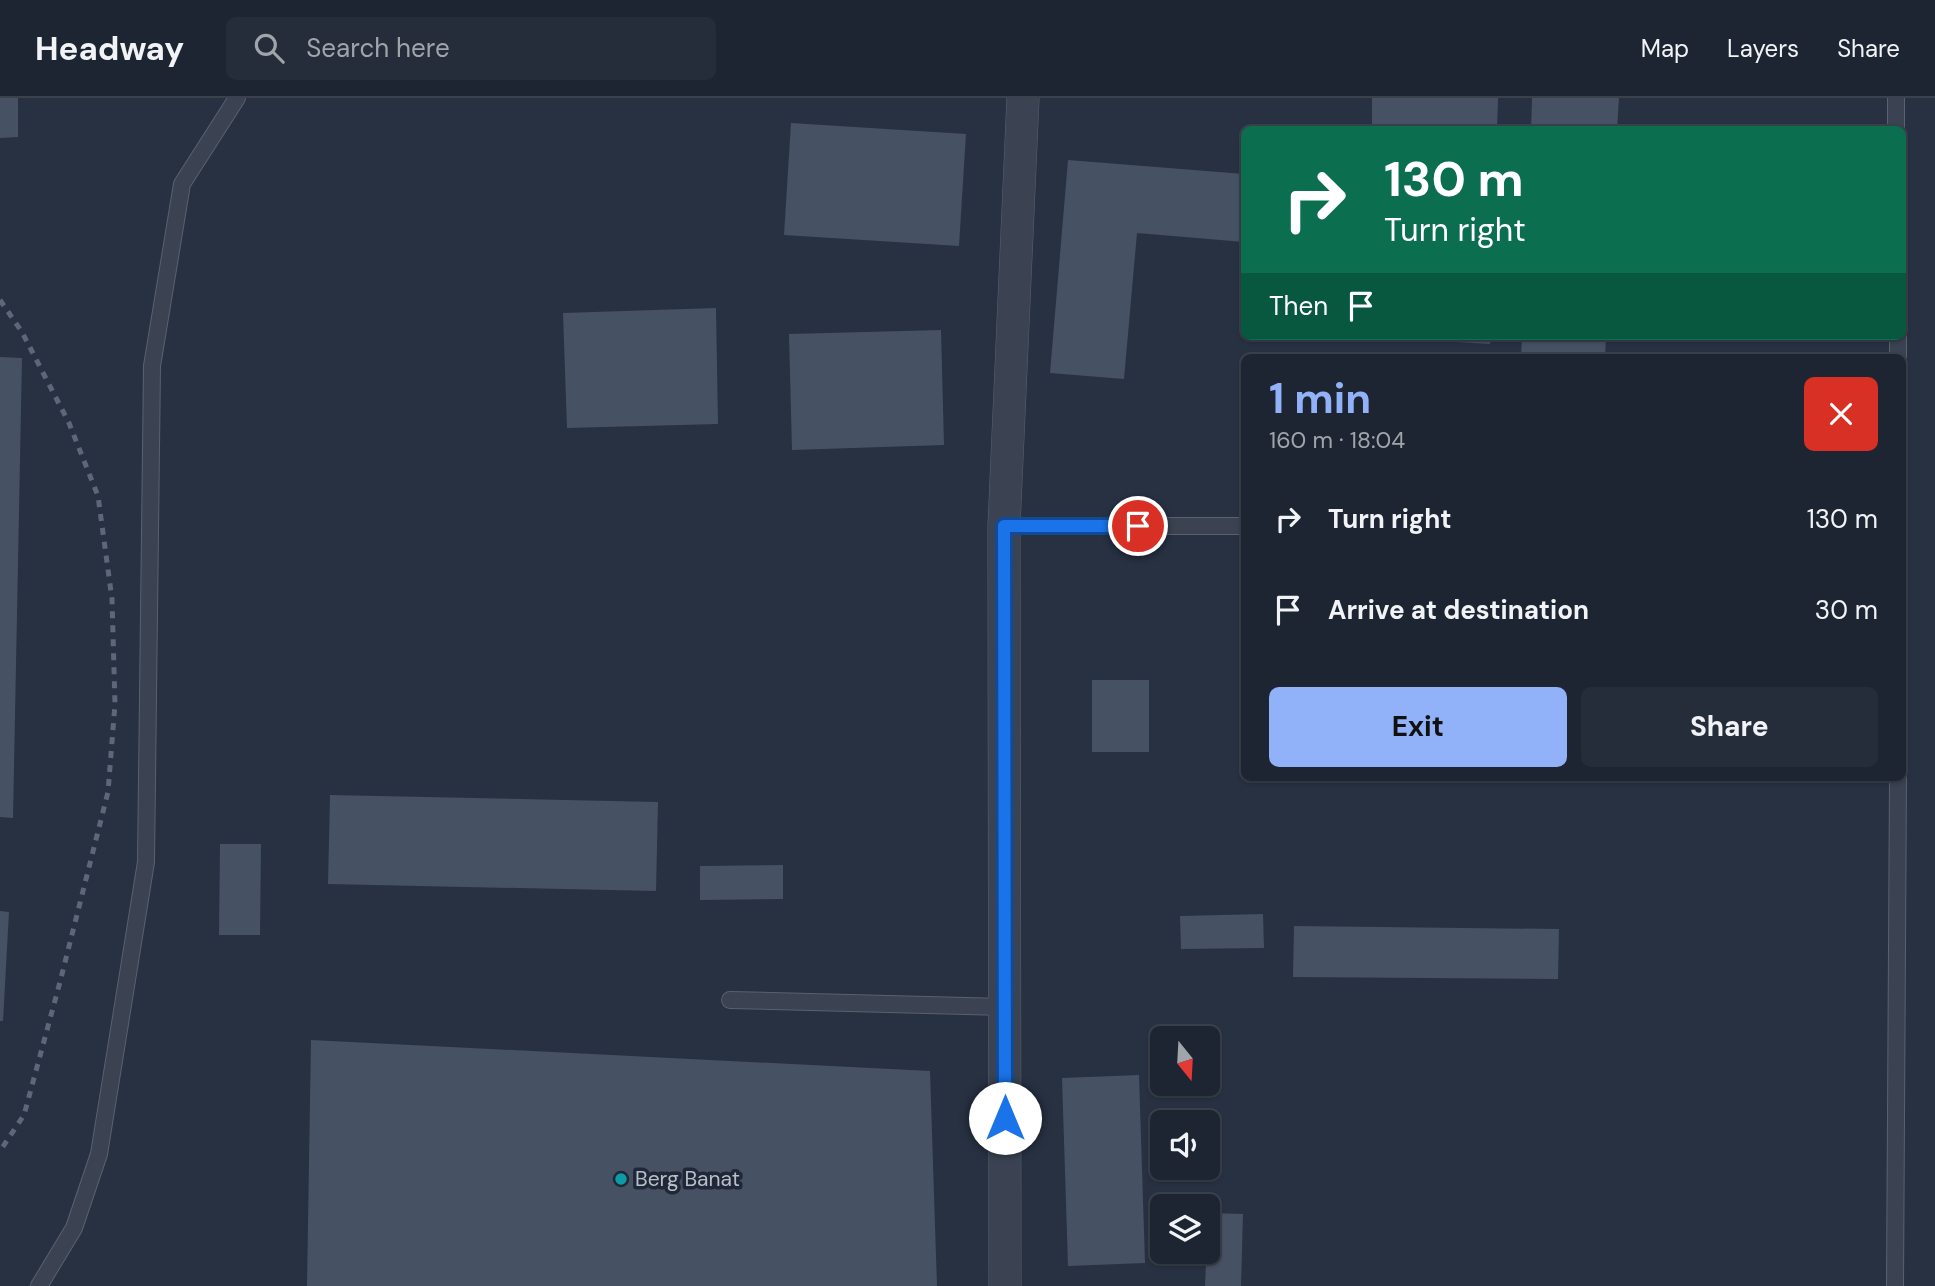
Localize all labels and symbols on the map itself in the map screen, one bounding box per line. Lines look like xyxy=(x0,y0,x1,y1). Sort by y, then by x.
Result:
pin xyxy=(1108,496,1168,556)
north arrow xyxy=(1150,1026,1220,1096)
position arrow xyxy=(968,1081,1042,1155)
place label: Berg Banat xyxy=(635,1165,740,1193)
marker: Berg Banat xyxy=(613,1171,629,1187)

